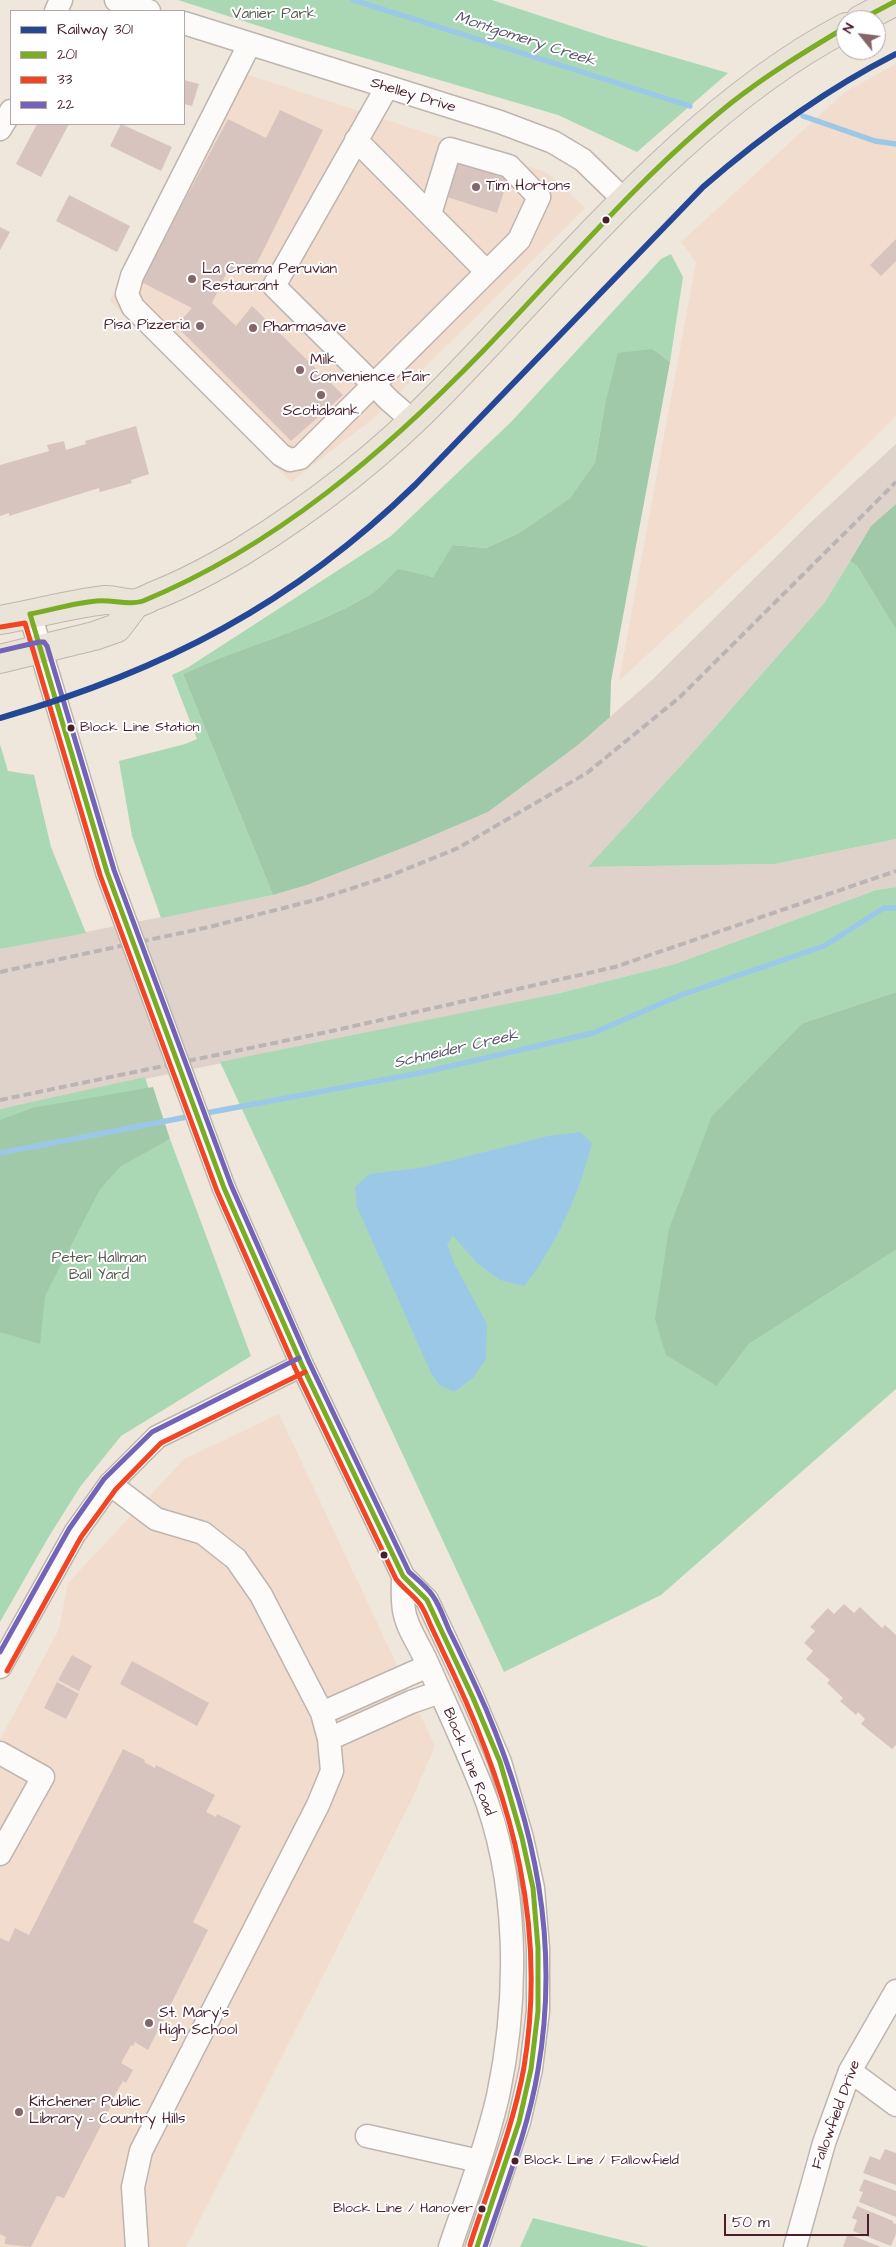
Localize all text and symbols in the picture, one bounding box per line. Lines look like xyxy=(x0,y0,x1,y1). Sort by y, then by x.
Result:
park label: Vanier Park xyxy=(232,6,316,24)
water label: Montgomery Creek xyxy=(452,8,598,72)
legend xyxy=(10,10,185,125)
north arrow xyxy=(836,10,886,60)
text: Railway 301 xyxy=(57,19,133,40)
text: N xyxy=(838,20,860,37)
text: 201 xyxy=(57,44,77,65)
text: 33 xyxy=(57,69,72,90)
street label: Shelley Drive xyxy=(368,74,458,118)
text: 22 xyxy=(57,94,74,115)
place label: Tim Hortons xyxy=(486,178,571,196)
marker: Tim Hortons xyxy=(470,181,482,193)
unlabelled marker xyxy=(601,215,611,225)
place label: La Crema Peruvian Restaurant xyxy=(202,261,337,296)
marker: La Crema Peruvian Restaurant xyxy=(186,273,198,285)
place label: Pisa Pizzeria xyxy=(104,317,190,335)
place label: Pharmasave xyxy=(263,319,346,337)
marker: Pisa Pizzeria xyxy=(194,320,206,332)
marker: Pharmasave xyxy=(247,322,259,334)
place label: Milk Convenience Fair xyxy=(310,352,430,387)
marker: Milk Convenience Fair xyxy=(294,364,306,376)
marker: Scotiabank xyxy=(315,389,327,401)
place label: Scotiabank xyxy=(283,403,359,421)
place label: Block Line Station xyxy=(80,720,200,736)
marker: Block Line Station xyxy=(66,723,76,733)
water label: Schneider Creek xyxy=(392,1026,520,1074)
park label: Peter Hallman Ball Yard xyxy=(52,1250,146,1285)
unlabelled marker xyxy=(379,1550,389,1560)
street label: Block Line Road xyxy=(438,1705,498,1819)
place label: St. Mary's High School xyxy=(159,2005,237,2040)
marker: St. Mary's High School xyxy=(143,2017,155,2029)
street label: Fallowfield Drive xyxy=(809,2058,865,2172)
place label: Kitchener Public Library - Country Hills xyxy=(29,2094,186,2129)
marker: Kitchener Public Library - Country Hills xyxy=(13,2106,25,2118)
place label: Block Line / Fallowfield xyxy=(524,2153,679,2169)
marker: Block Line / Fallowfield xyxy=(510,2156,520,2166)
place label: Block Line / Hanover xyxy=(333,2201,473,2217)
marker: Block Line / Hanover xyxy=(477,2204,487,2214)
scale bar xyxy=(726,2204,871,2236)
text: 50 m xyxy=(732,2212,770,2233)

